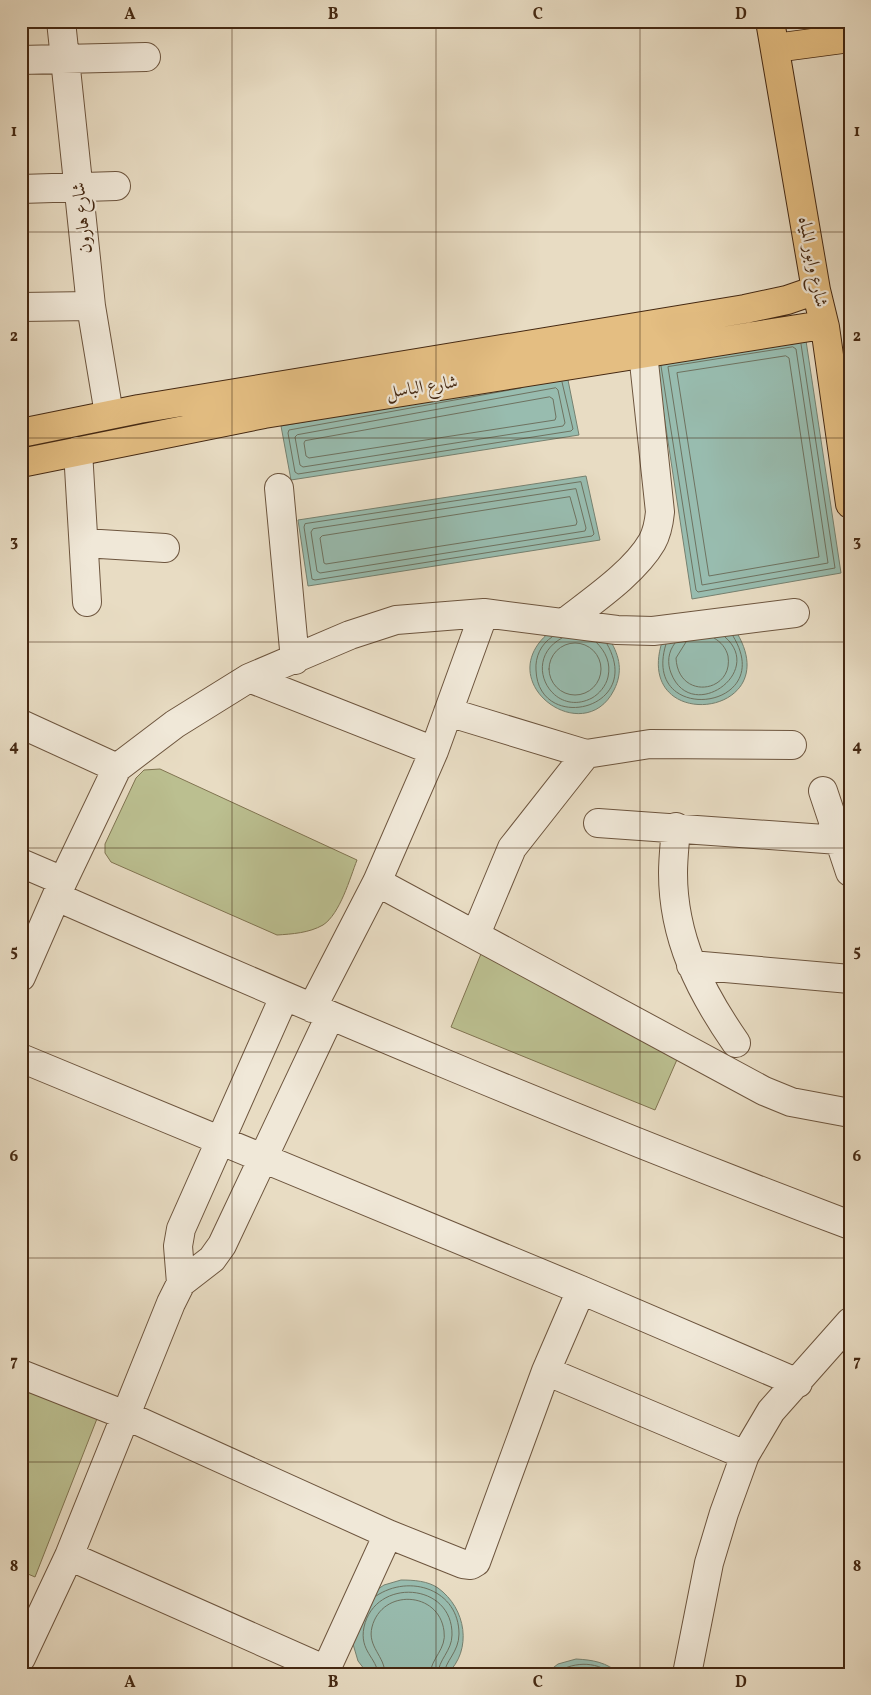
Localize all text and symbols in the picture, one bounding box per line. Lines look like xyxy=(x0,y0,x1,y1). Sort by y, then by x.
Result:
text: A xyxy=(124,4,136,26)
text: B xyxy=(328,4,339,26)
text: C xyxy=(533,4,543,26)
text: D xyxy=(735,4,747,26)
text: 1 xyxy=(11,121,17,143)
text: 1 xyxy=(854,121,860,143)
street label: شارع هارون xyxy=(67,181,100,255)
street label: شارع وابور المياه xyxy=(790,215,833,310)
text: 2 xyxy=(10,326,18,348)
text: 2 xyxy=(853,326,861,348)
street label: شارع الباسل xyxy=(384,370,460,407)
text: 3 xyxy=(10,531,18,553)
text: 3 xyxy=(853,531,861,553)
text: 4 xyxy=(9,736,19,758)
text: 4 xyxy=(852,736,862,758)
text: 5 xyxy=(10,941,18,963)
text: 5 xyxy=(853,941,861,963)
text: 6 xyxy=(10,1146,19,1168)
text: 6 xyxy=(853,1146,862,1168)
text: 7 xyxy=(10,1351,18,1373)
text: 7 xyxy=(853,1351,861,1373)
text: 8 xyxy=(10,1556,18,1578)
text: 8 xyxy=(853,1556,861,1578)
text: A xyxy=(124,1672,136,1694)
text: B xyxy=(328,1672,339,1694)
text: C xyxy=(533,1672,543,1694)
text: D xyxy=(735,1672,747,1694)

